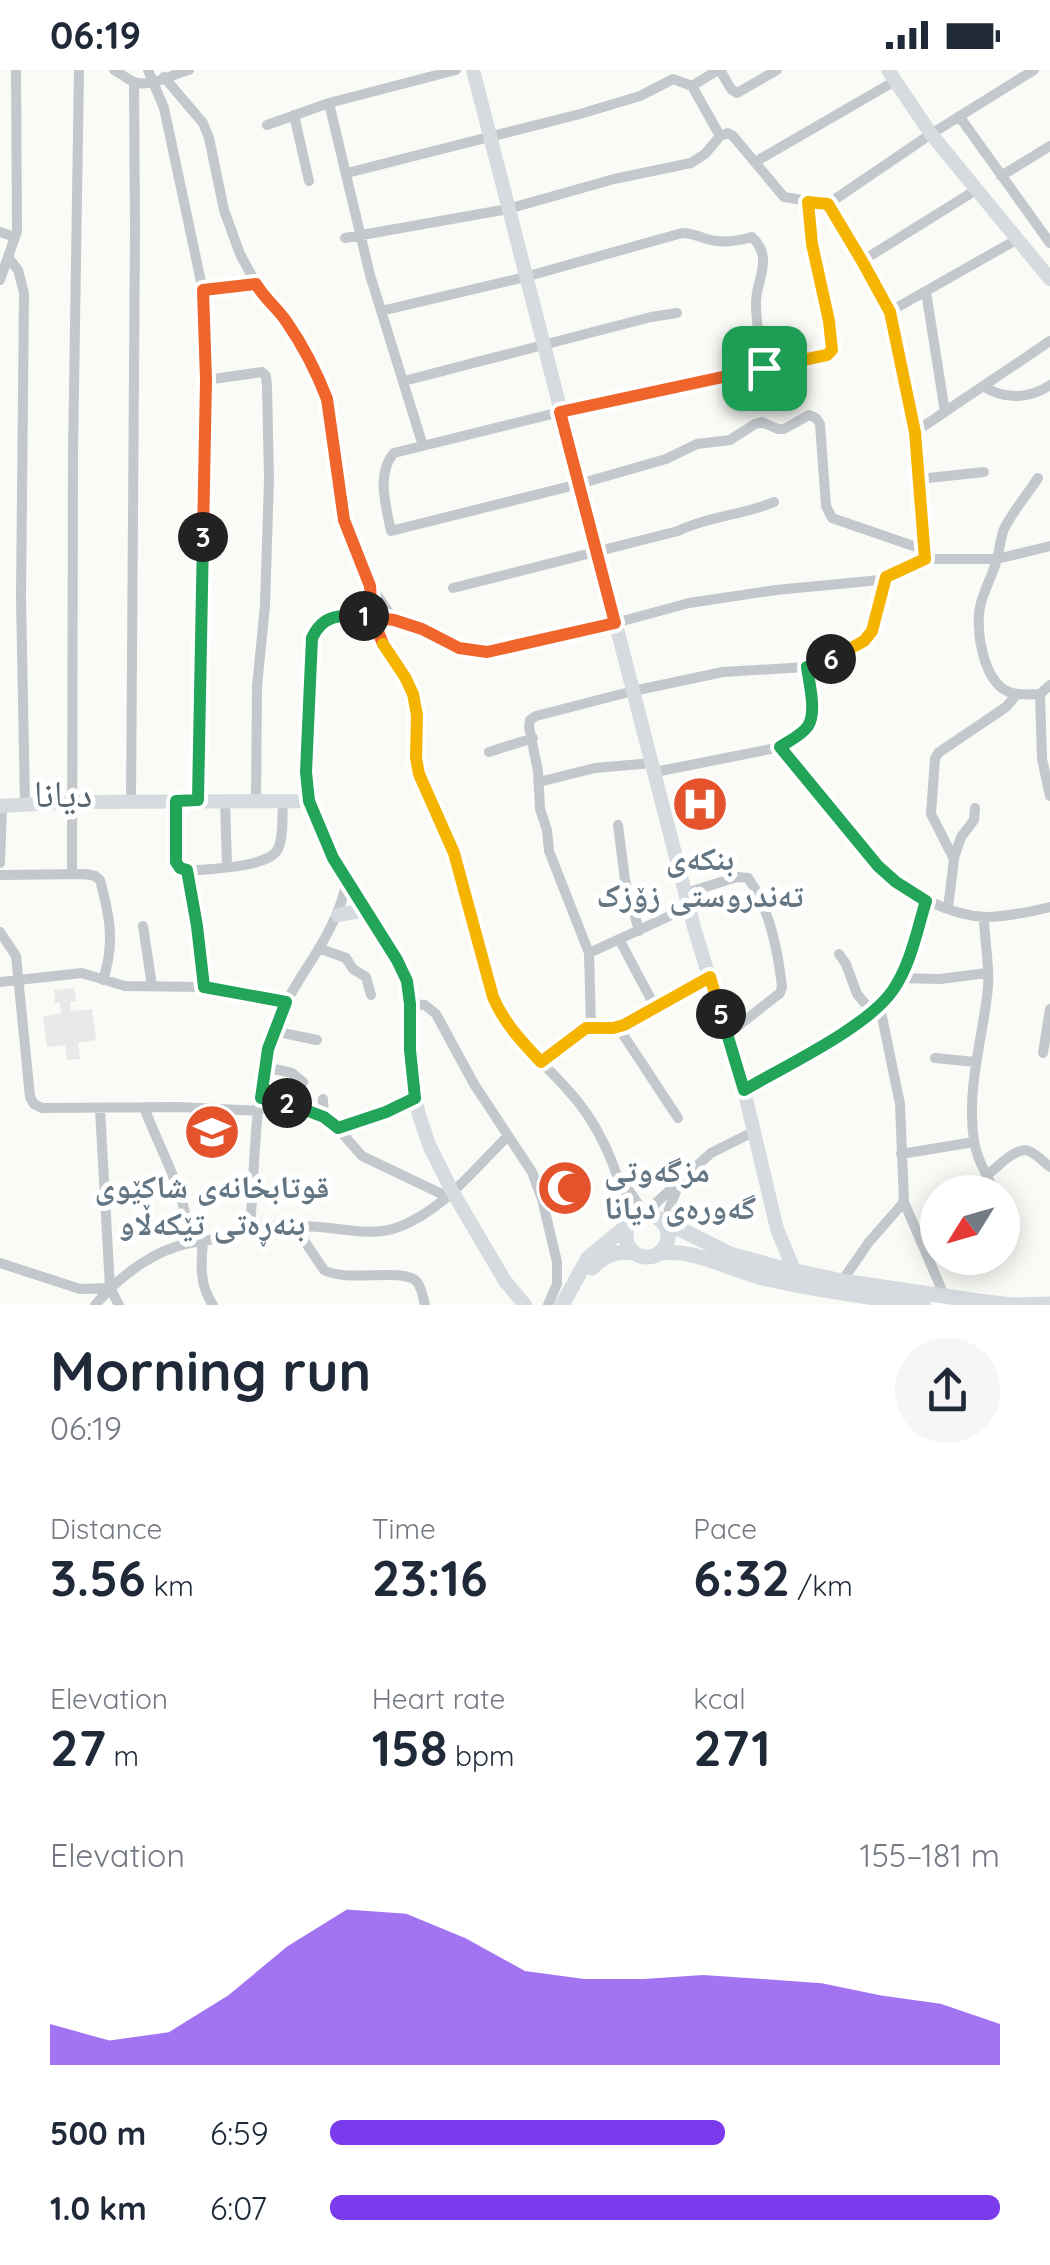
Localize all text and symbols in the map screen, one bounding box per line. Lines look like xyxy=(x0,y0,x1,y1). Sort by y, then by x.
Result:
text: 06:19 xyxy=(50,11,141,59)
pin xyxy=(722,326,807,411)
icon: arrive xyxy=(737,341,792,396)
pin: 3 xyxy=(178,512,228,562)
text: 3 xyxy=(195,519,211,554)
pin: 1 xyxy=(339,591,389,641)
text: 1 xyxy=(359,598,369,633)
pin: 6 xyxy=(806,634,856,684)
text: 6 xyxy=(823,641,839,676)
district label: دیانا xyxy=(34,769,92,817)
hospital icon: بنکەی تەندروستی زۆزک xyxy=(670,774,730,834)
place label: بنکەی تەندروستی زۆزک xyxy=(597,838,804,916)
pin: 5 xyxy=(696,989,746,1039)
text: 5 xyxy=(713,996,729,1031)
pin: 2 xyxy=(262,1078,312,1128)
text: 2 xyxy=(279,1085,295,1120)
school or university icon: قوتابخانەی شاکێوی بنەڕەتی تێکەڵاو xyxy=(182,1102,242,1162)
place label: مزگەوتی گەورەی دیانا xyxy=(604,1150,756,1227)
mosque icon: مزگەوتی گەورەی دیانا xyxy=(535,1158,595,1218)
place label: قوتابخانەی شاکێوی بنەڕەتی تێکەڵاو xyxy=(95,1166,329,1247)
north arrow xyxy=(920,1175,1020,1275)
map controls xyxy=(920,1175,1020,1275)
text: Morning run xyxy=(50,1336,371,1405)
button: share xyxy=(895,1338,1000,1443)
text: 06:19 xyxy=(50,1408,122,1448)
text: Distance xyxy=(50,1511,162,1546)
text: Time xyxy=(372,1511,436,1546)
text: Pace xyxy=(693,1511,757,1546)
text: 3.56 xyxy=(50,1546,146,1609)
text: 23:16 xyxy=(372,1546,488,1609)
text: 6:32 xyxy=(693,1546,790,1609)
text: km xyxy=(146,1568,194,1603)
text: /km xyxy=(790,1568,853,1603)
text: Elevation xyxy=(50,1681,168,1716)
text: Heart rate xyxy=(372,1681,505,1716)
text: kcal xyxy=(693,1681,746,1716)
text: 27 xyxy=(50,1716,106,1779)
text: 158 xyxy=(372,1716,447,1779)
text: 271 xyxy=(693,1716,771,1779)
text: m xyxy=(106,1738,139,1773)
text: bpm xyxy=(447,1738,514,1773)
text: Elevation xyxy=(50,1835,185,1875)
text: 155–181 m xyxy=(860,1835,1000,1875)
text: 500 m xyxy=(50,2113,146,2153)
text: 6:59 xyxy=(210,2113,269,2153)
text: 1.0 km xyxy=(50,2188,147,2228)
text: 6:07 xyxy=(210,2188,267,2228)

